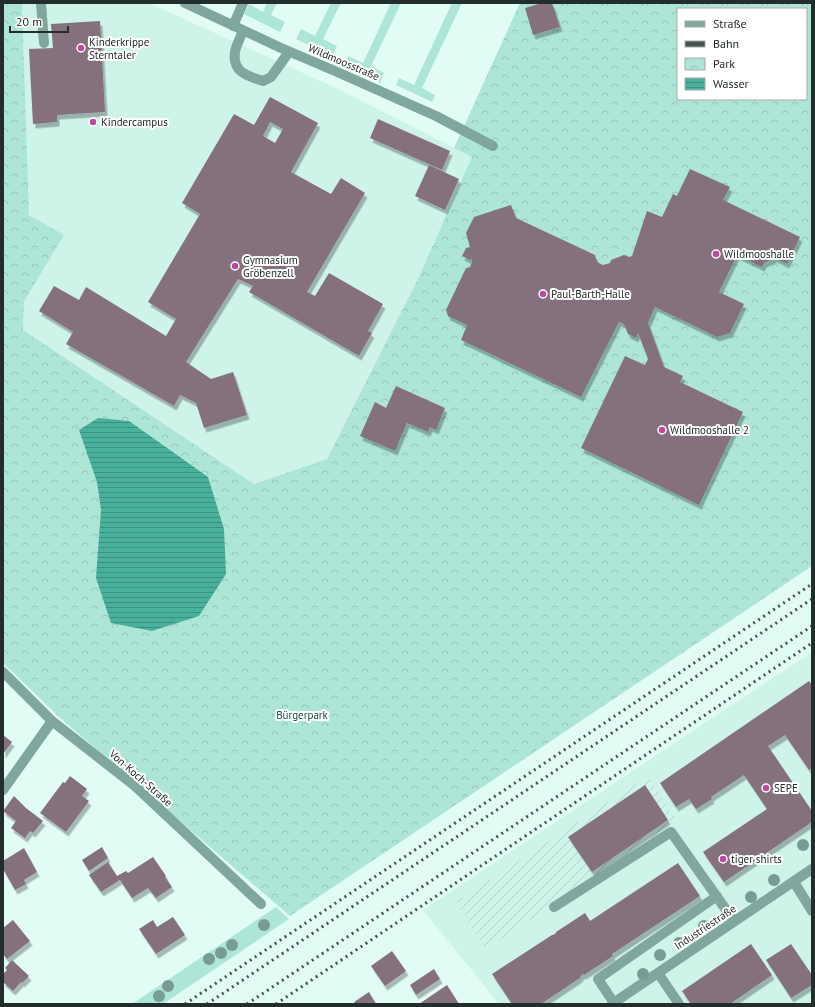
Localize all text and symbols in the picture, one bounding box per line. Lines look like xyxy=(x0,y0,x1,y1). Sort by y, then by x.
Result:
scale bar xyxy=(10,8,68,34)
legend xyxy=(677,8,807,100)
text: 20 m xyxy=(16,14,42,29)
text: Straße xyxy=(713,16,747,31)
place label: Kinderkrippe Sterntaler xyxy=(89,35,150,62)
text: Bahn xyxy=(713,36,739,51)
street label: Wildmoosstraße xyxy=(306,41,382,83)
marker: Kinderkrippe Sterntaler xyxy=(76,43,86,53)
text: Park xyxy=(713,56,735,71)
text: Wasser xyxy=(713,76,749,91)
place label: Kindercampus xyxy=(101,115,168,129)
marker: Kindercampus xyxy=(88,117,98,127)
place label: Wildmooshalle xyxy=(724,247,794,261)
marker: Wildmooshalle xyxy=(711,249,721,259)
place label: Gymnasium Gröbenzell xyxy=(243,253,298,280)
marker: Gymnasium Gröbenzell xyxy=(230,261,240,271)
place label: Paul-Barth-Halle xyxy=(551,287,630,301)
marker: Paul-Barth-Halle xyxy=(538,289,548,299)
place label: Wildmooshalle 2 xyxy=(670,423,749,437)
marker: Wildmooshalle 2 xyxy=(657,425,667,435)
park label: Bürgerpark xyxy=(276,708,329,722)
street label: Von-Koch-Straße xyxy=(106,746,176,810)
place label: SEPE xyxy=(774,781,798,795)
marker: SEPE xyxy=(761,783,771,793)
place label: tiger shirts xyxy=(731,852,782,866)
marker: tiger shirts xyxy=(718,854,728,864)
street label: Industriestraße xyxy=(672,901,739,953)

